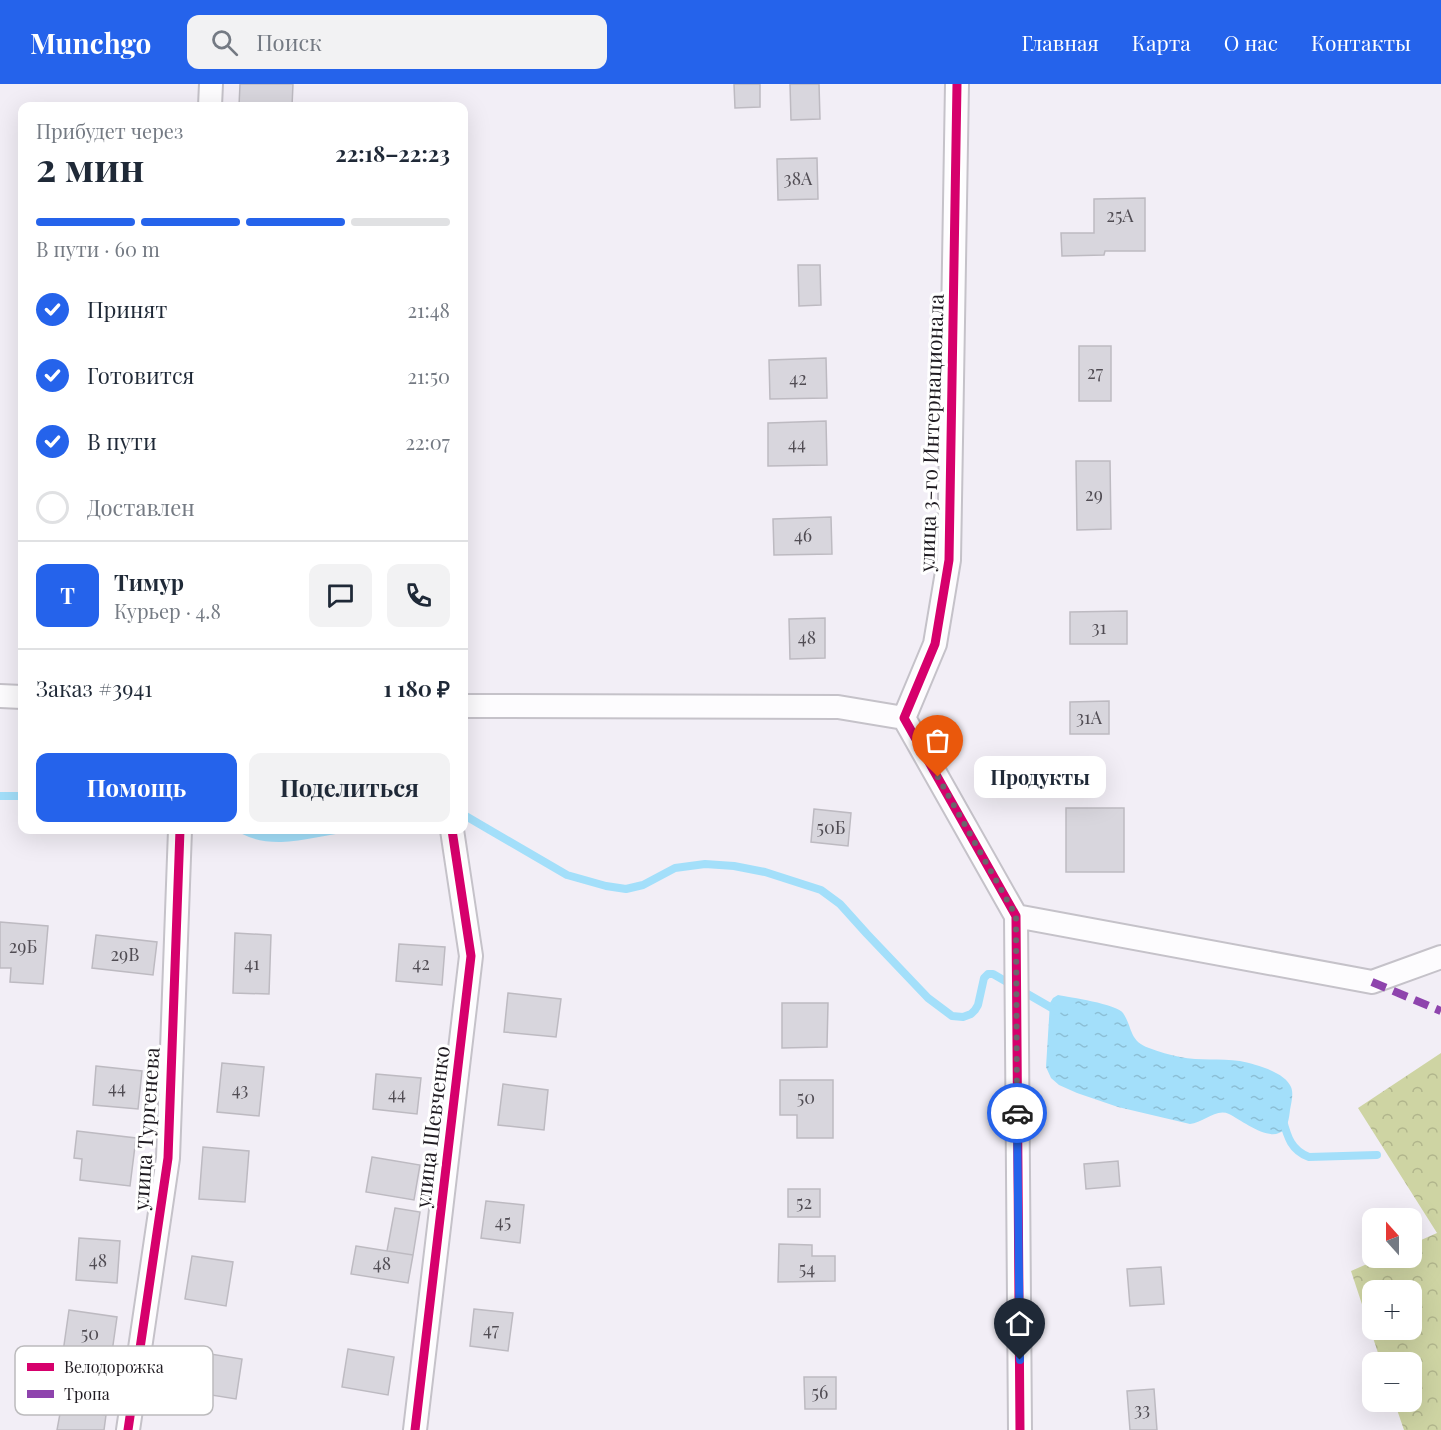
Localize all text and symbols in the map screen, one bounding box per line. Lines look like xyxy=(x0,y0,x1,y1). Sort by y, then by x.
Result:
search box xyxy=(187,15,607,69)
text: Munchgo xyxy=(30,24,151,61)
icon: search xyxy=(208,26,241,59)
text: Поиск xyxy=(256,27,322,57)
text: Главная xyxy=(1021,28,1099,56)
text: Карта xyxy=(1132,28,1191,56)
text: О нас xyxy=(1224,28,1278,56)
text: Контакты xyxy=(1311,28,1411,56)
text: Прибудет через xyxy=(36,117,183,144)
text: 22:18–22:23 xyxy=(335,138,450,168)
text: 2 мин xyxy=(36,140,144,192)
house number: 38А xyxy=(784,166,813,190)
house number: 25А xyxy=(1106,203,1134,227)
text: В пути · 60 m xyxy=(36,235,160,262)
icon: check xyxy=(36,293,69,326)
street label: улица 3-го Интернационала xyxy=(911,293,949,574)
text: Принят xyxy=(87,294,167,324)
text: 21:48 xyxy=(407,296,450,323)
icon: check xyxy=(36,359,69,392)
text: Готовится xyxy=(87,360,194,390)
house number: 27 xyxy=(1087,360,1104,384)
text: 21:50 xyxy=(407,362,450,389)
house number: 42 xyxy=(789,366,807,390)
icon: check xyxy=(36,425,69,458)
text: В пути xyxy=(87,426,157,456)
text: 22:07 xyxy=(405,428,450,455)
house number: 44 xyxy=(788,431,806,455)
house number: 29 xyxy=(1085,482,1103,506)
text: Доставлен xyxy=(87,492,195,522)
house number: 46 xyxy=(794,523,812,547)
button: chat xyxy=(309,564,372,627)
button: phone xyxy=(387,564,450,627)
text: Тимур xyxy=(114,567,184,597)
text: Т xyxy=(60,580,75,610)
text: Курьер · 4.8 xyxy=(114,597,221,624)
house number: 31 xyxy=(1092,615,1107,639)
house number: 48 xyxy=(798,625,816,649)
text: Заказ #3941 xyxy=(36,673,152,703)
text: 1 180 ₽ xyxy=(384,673,450,703)
house number: 31А xyxy=(1076,705,1103,729)
pin xyxy=(912,715,963,777)
icon: bag xyxy=(921,724,954,757)
button: Помощь xyxy=(36,753,237,822)
button: Поделиться xyxy=(249,753,450,822)
callout: Продукты xyxy=(974,756,1106,798)
text: Продукты xyxy=(990,763,1090,790)
house number: 50Б xyxy=(817,815,846,839)
house number: 29Б xyxy=(9,934,37,958)
house number: 29В xyxy=(111,942,140,966)
house number: 41 xyxy=(244,951,260,975)
house number: 42 xyxy=(412,951,430,975)
street label: улица Шевченко xyxy=(407,1044,455,1210)
street label: улица Тургенева xyxy=(125,1046,165,1212)
house number: 44 xyxy=(108,1075,126,1099)
house number: 43 xyxy=(232,1077,248,1101)
house number: 44 xyxy=(388,1081,406,1105)
courier xyxy=(987,1083,1047,1143)
house number: 50 xyxy=(797,1085,815,1109)
icon: car xyxy=(1001,1097,1034,1130)
house number: 52 xyxy=(796,1190,812,1214)
north arrow xyxy=(1362,1208,1422,1268)
map controls xyxy=(1362,1208,1422,1412)
house number: 45 xyxy=(495,1209,511,1233)
house number: 48 xyxy=(89,1248,107,1272)
house number: 48 xyxy=(373,1251,391,1275)
house number: 54 xyxy=(799,1256,815,1280)
button: + xyxy=(1362,1280,1422,1340)
pin xyxy=(994,1298,1045,1360)
icon: home xyxy=(1003,1307,1036,1340)
house number: 47 xyxy=(483,1317,500,1341)
house number: 50 xyxy=(81,1321,99,1345)
legend xyxy=(15,1346,213,1415)
button: − xyxy=(1362,1352,1422,1412)
text: Велодорожка xyxy=(64,1356,164,1377)
house number: 56 xyxy=(812,1380,828,1404)
text: Тропа xyxy=(64,1383,110,1404)
house number: 33 xyxy=(1134,1397,1150,1421)

